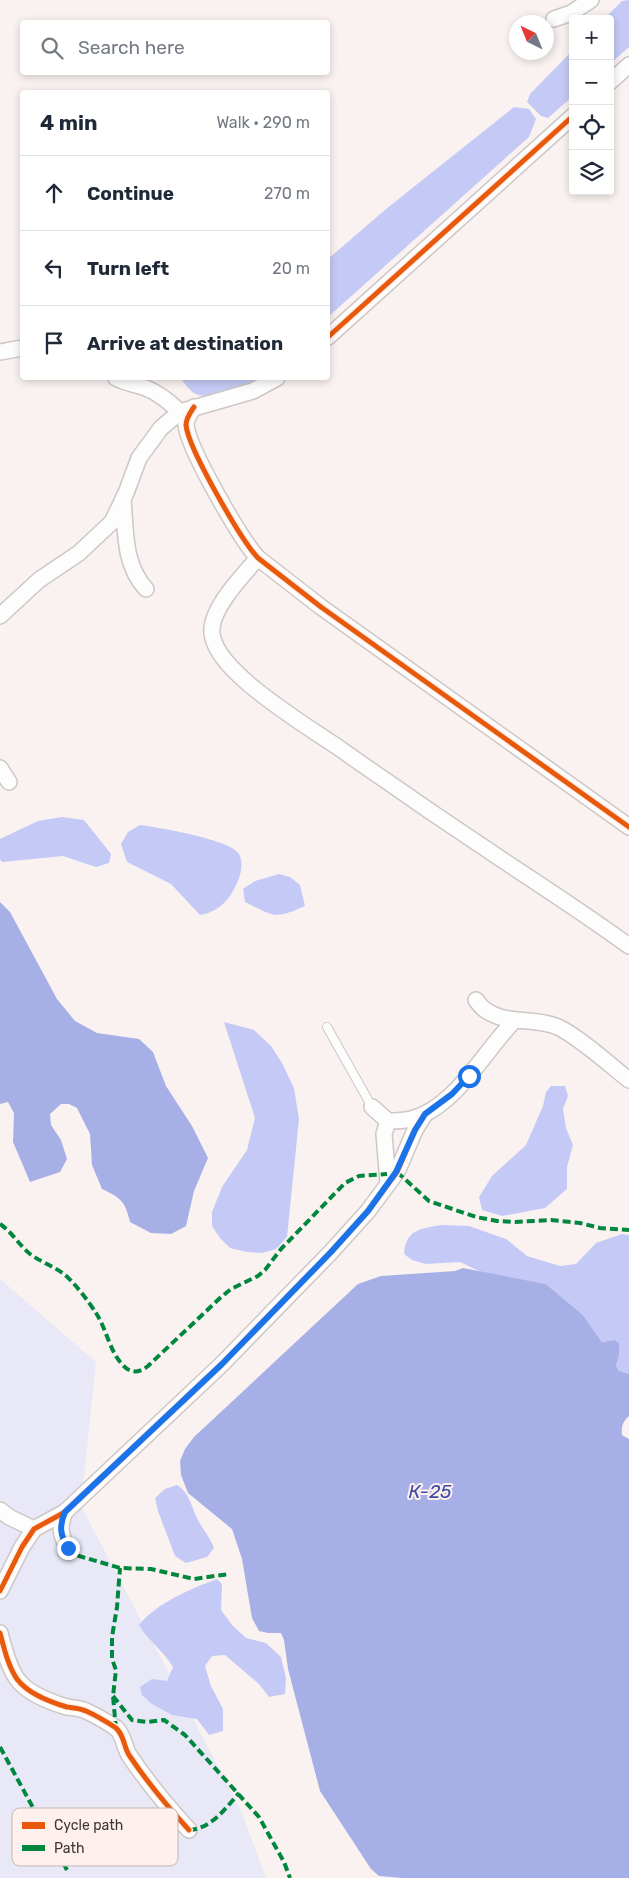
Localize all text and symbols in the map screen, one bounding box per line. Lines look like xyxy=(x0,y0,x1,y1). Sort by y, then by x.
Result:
north arrow xyxy=(509,15,554,60)
map controls xyxy=(569,15,614,195)
button: + xyxy=(569,15,614,60)
search box xyxy=(20,20,330,75)
icon: search xyxy=(38,34,66,62)
text: Search here xyxy=(78,36,185,59)
button: − xyxy=(569,60,614,105)
button: locate xyxy=(569,105,614,150)
text: 4 min xyxy=(40,110,98,135)
text: Walk · 290 m xyxy=(216,113,310,132)
button: layers xyxy=(569,150,614,195)
icon: ahead xyxy=(40,179,68,207)
text: Continue xyxy=(87,182,174,205)
text: 270 m xyxy=(264,184,310,203)
icon: left xyxy=(40,254,68,282)
text: Turn left xyxy=(87,257,169,280)
text: 20 m xyxy=(272,259,310,278)
icon: arrive xyxy=(40,329,68,357)
text: Arrive at destination xyxy=(87,332,283,355)
route start xyxy=(458,1065,481,1088)
water label: К-25 xyxy=(409,1480,452,1503)
route end xyxy=(57,1537,80,1560)
legend xyxy=(12,1808,178,1866)
text: Cycle path xyxy=(54,1817,123,1834)
text: Path xyxy=(54,1840,85,1857)

